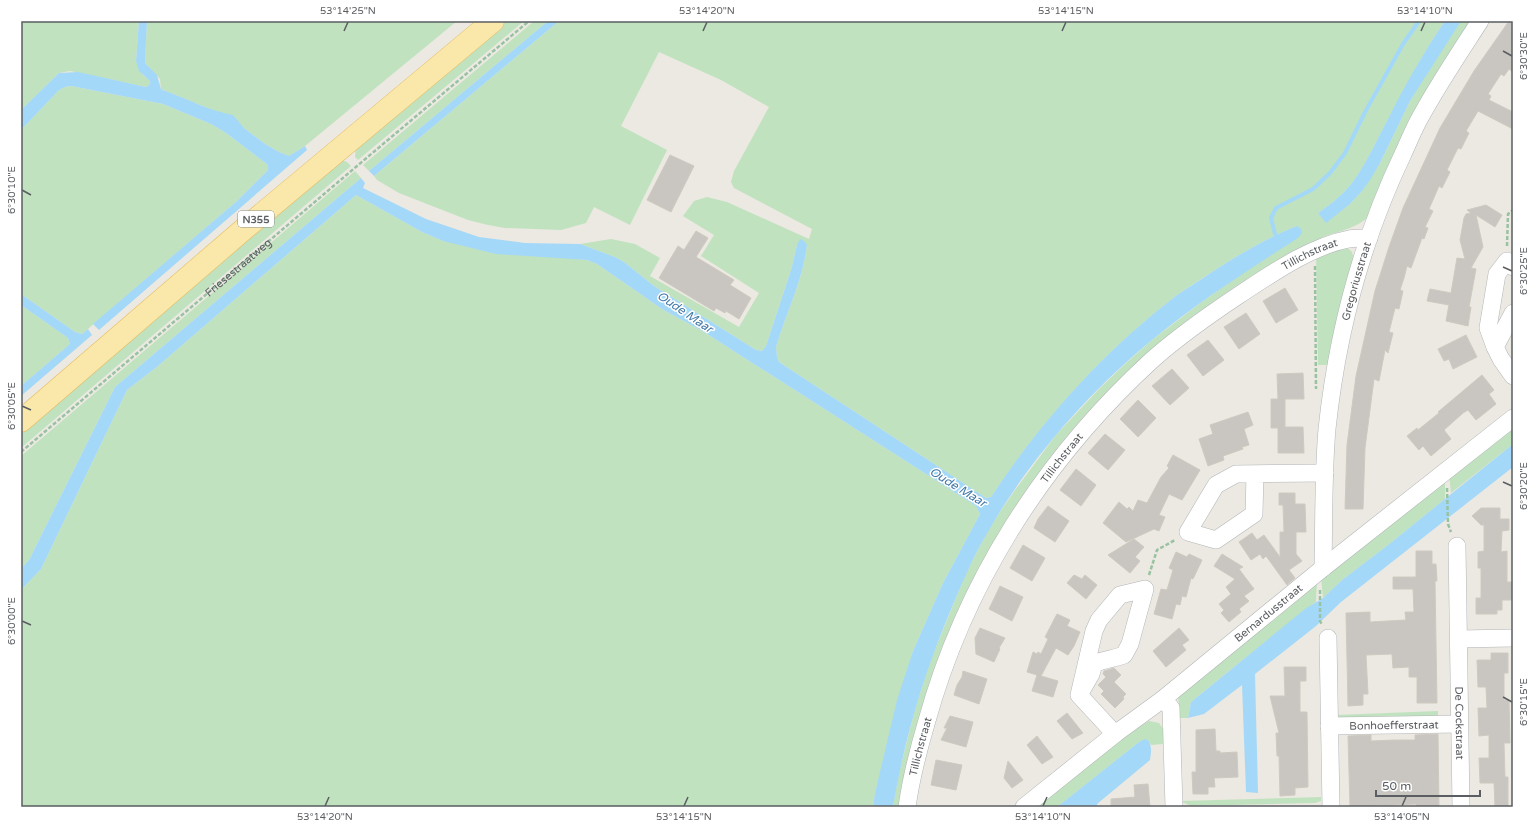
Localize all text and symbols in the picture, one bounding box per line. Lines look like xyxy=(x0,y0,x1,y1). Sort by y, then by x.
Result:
text: 53°14'25"N xyxy=(320,5,376,17)
text: 53°14'20"N xyxy=(679,5,735,17)
text: 53°14'15"N xyxy=(1038,5,1094,17)
text: 53°14'10"N xyxy=(1397,5,1453,17)
text: 6°30'30"E xyxy=(1518,32,1530,80)
text: 6°30'10"E xyxy=(6,166,18,214)
road number: N355 xyxy=(238,211,274,227)
street label: Friesestraatweg xyxy=(203,236,274,300)
street label: Tillichstraat xyxy=(1280,236,1339,273)
street label: Gregoriusstraat xyxy=(1339,240,1374,322)
text: 6°30'25"E xyxy=(1518,247,1530,295)
water label: Oude Maar xyxy=(655,288,717,337)
text: 6°30'05"E xyxy=(6,382,18,430)
street label: Tillichstraat xyxy=(1038,430,1086,486)
text: 6°30'20"E xyxy=(1518,462,1530,510)
water label: Oude Maar xyxy=(927,464,990,511)
street label: Bernardusstraat xyxy=(1232,582,1305,645)
text: 6°30'00"E xyxy=(6,597,18,645)
text: 6°30'15"E xyxy=(1518,678,1530,726)
street label: De Cockstraat xyxy=(1452,686,1466,760)
street label: Tillichstraat xyxy=(907,716,935,777)
street label: Bonhoefferstraat xyxy=(1349,718,1439,733)
scale bar xyxy=(1376,772,1480,798)
text: 50 m xyxy=(1382,779,1411,793)
text: 53°14'20"N xyxy=(297,811,353,823)
text: 53°14'15"N xyxy=(656,811,712,823)
text: 53°14'10"N xyxy=(1015,811,1071,823)
text: 53°14'05"N xyxy=(1374,811,1430,823)

